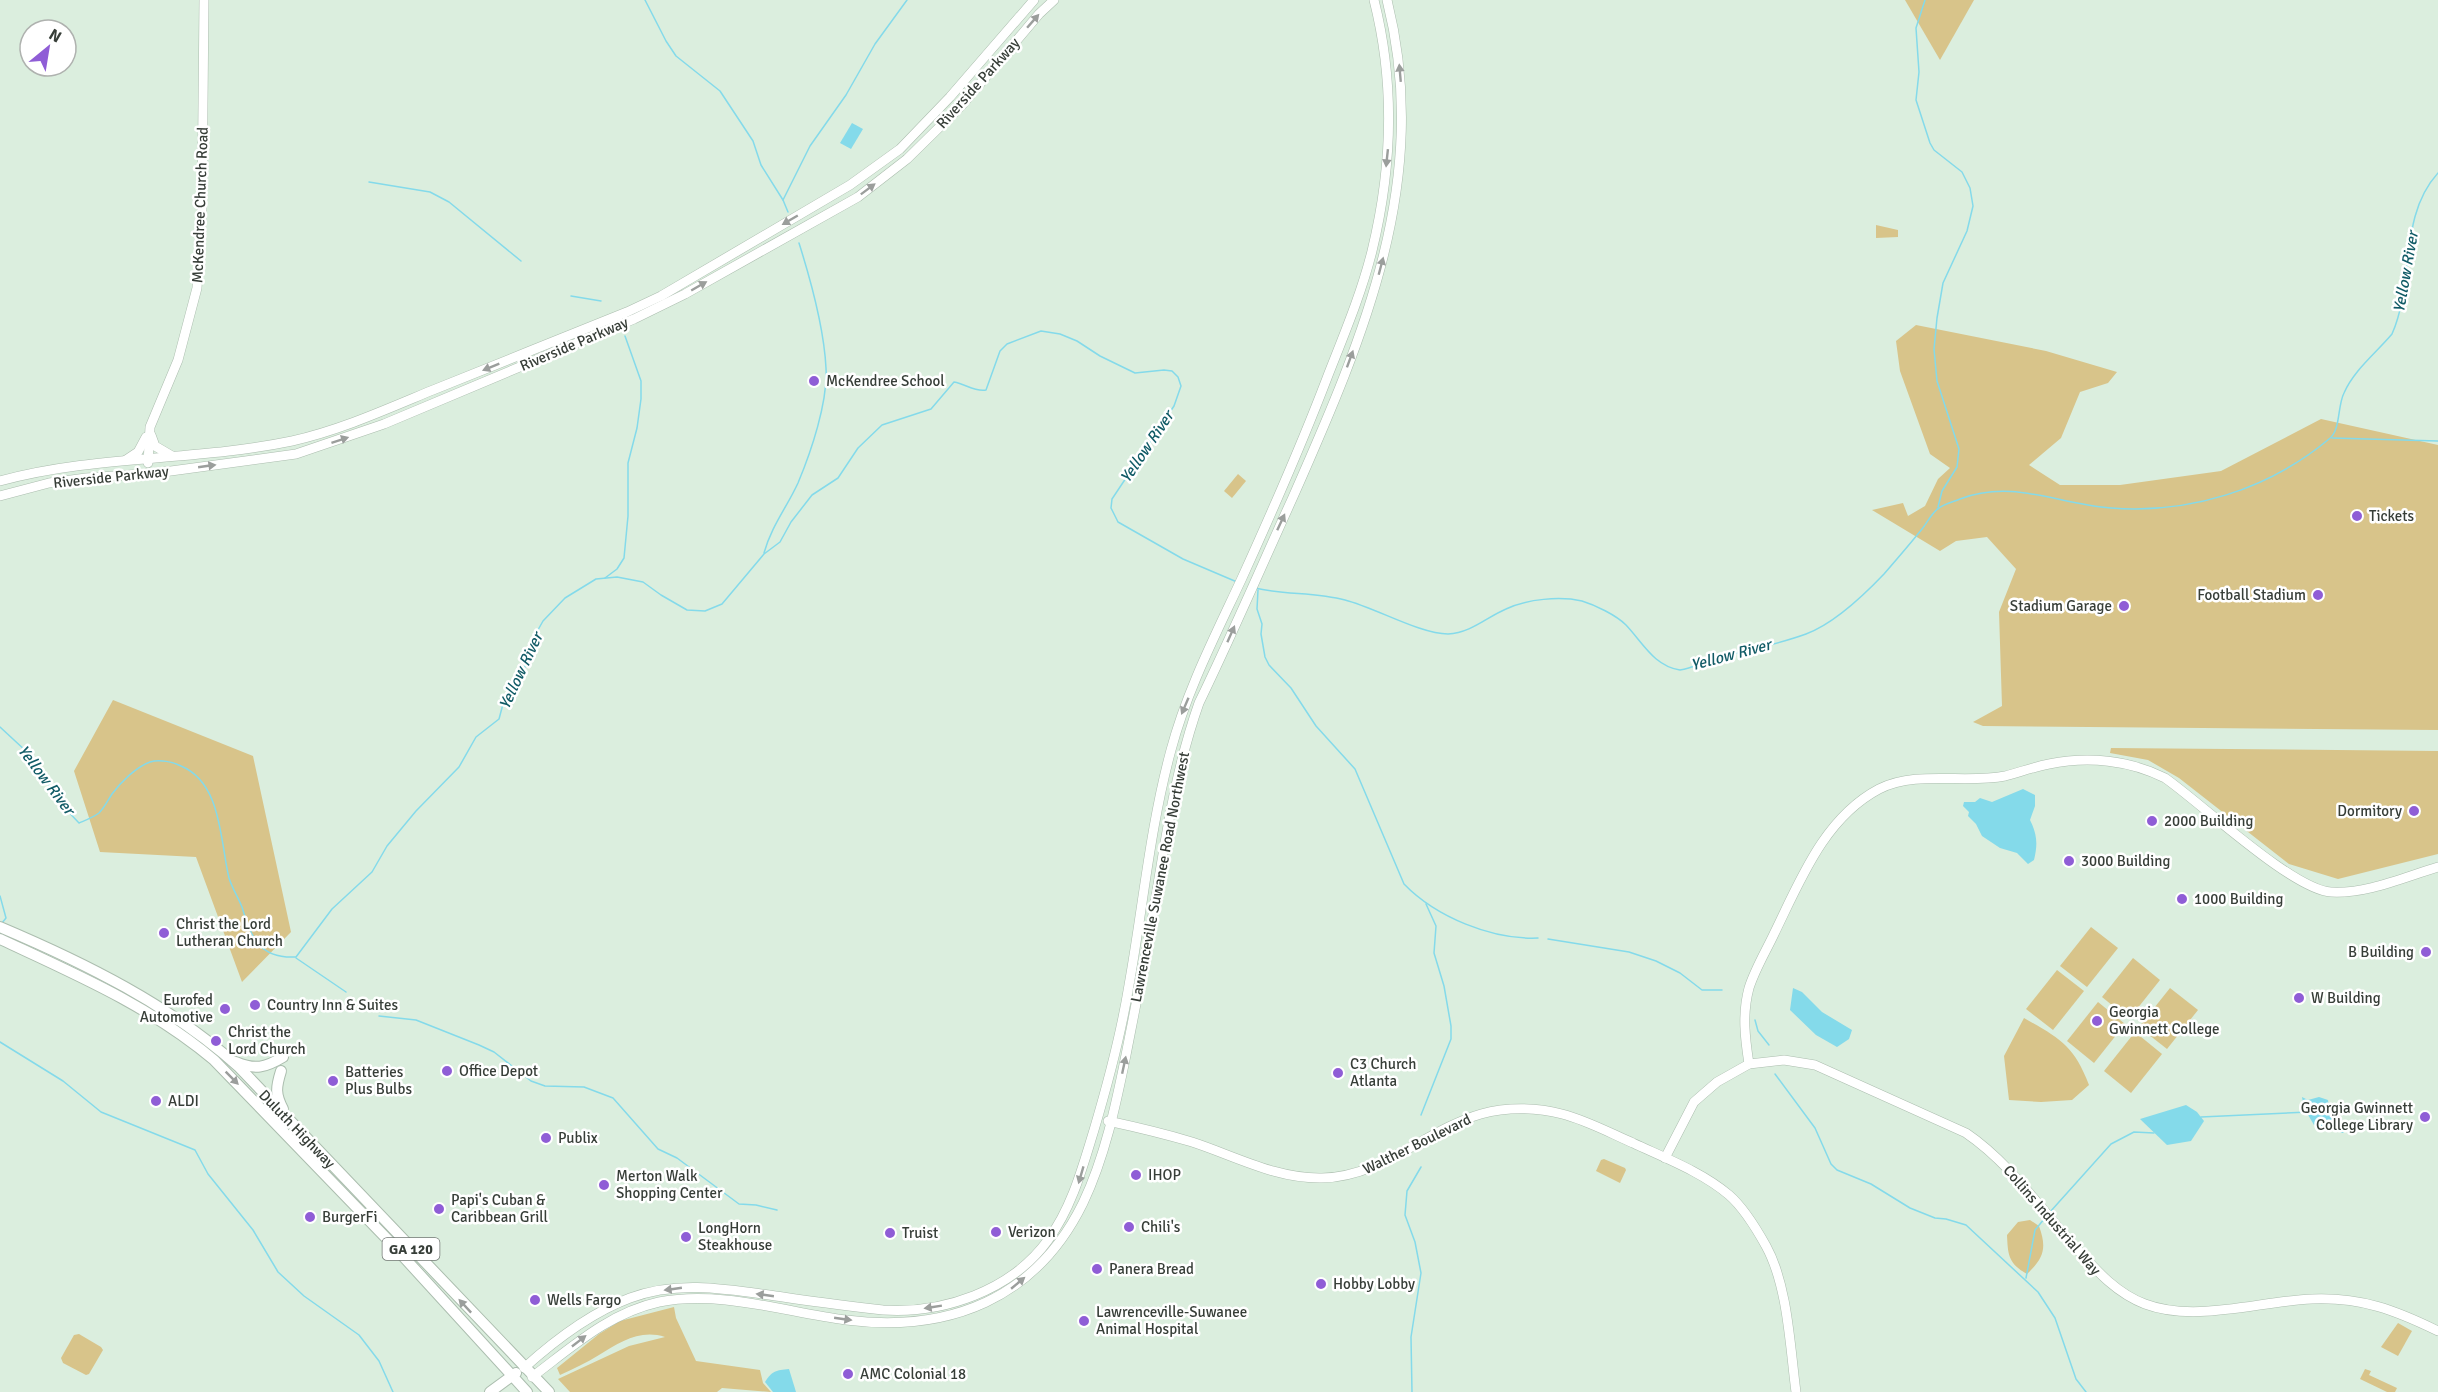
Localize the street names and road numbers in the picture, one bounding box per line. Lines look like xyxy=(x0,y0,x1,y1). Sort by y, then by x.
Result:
street label: Riverside Parkway xyxy=(933,34,1023,132)
street label: McKendree Church Road xyxy=(188,127,212,283)
street label: Riverside Parkway xyxy=(517,313,631,375)
street label: Riverside Parkway xyxy=(52,462,170,492)
street label: Lawrenceville Suwanee Road Northwest xyxy=(1127,750,1193,1004)
street label: Duluth Highway xyxy=(255,1086,339,1172)
street label: Walther Boulevard xyxy=(1360,1110,1474,1178)
street label: Collins Industrial Way xyxy=(1999,1161,2105,1279)
road number: GA 120 xyxy=(382,1238,440,1260)

